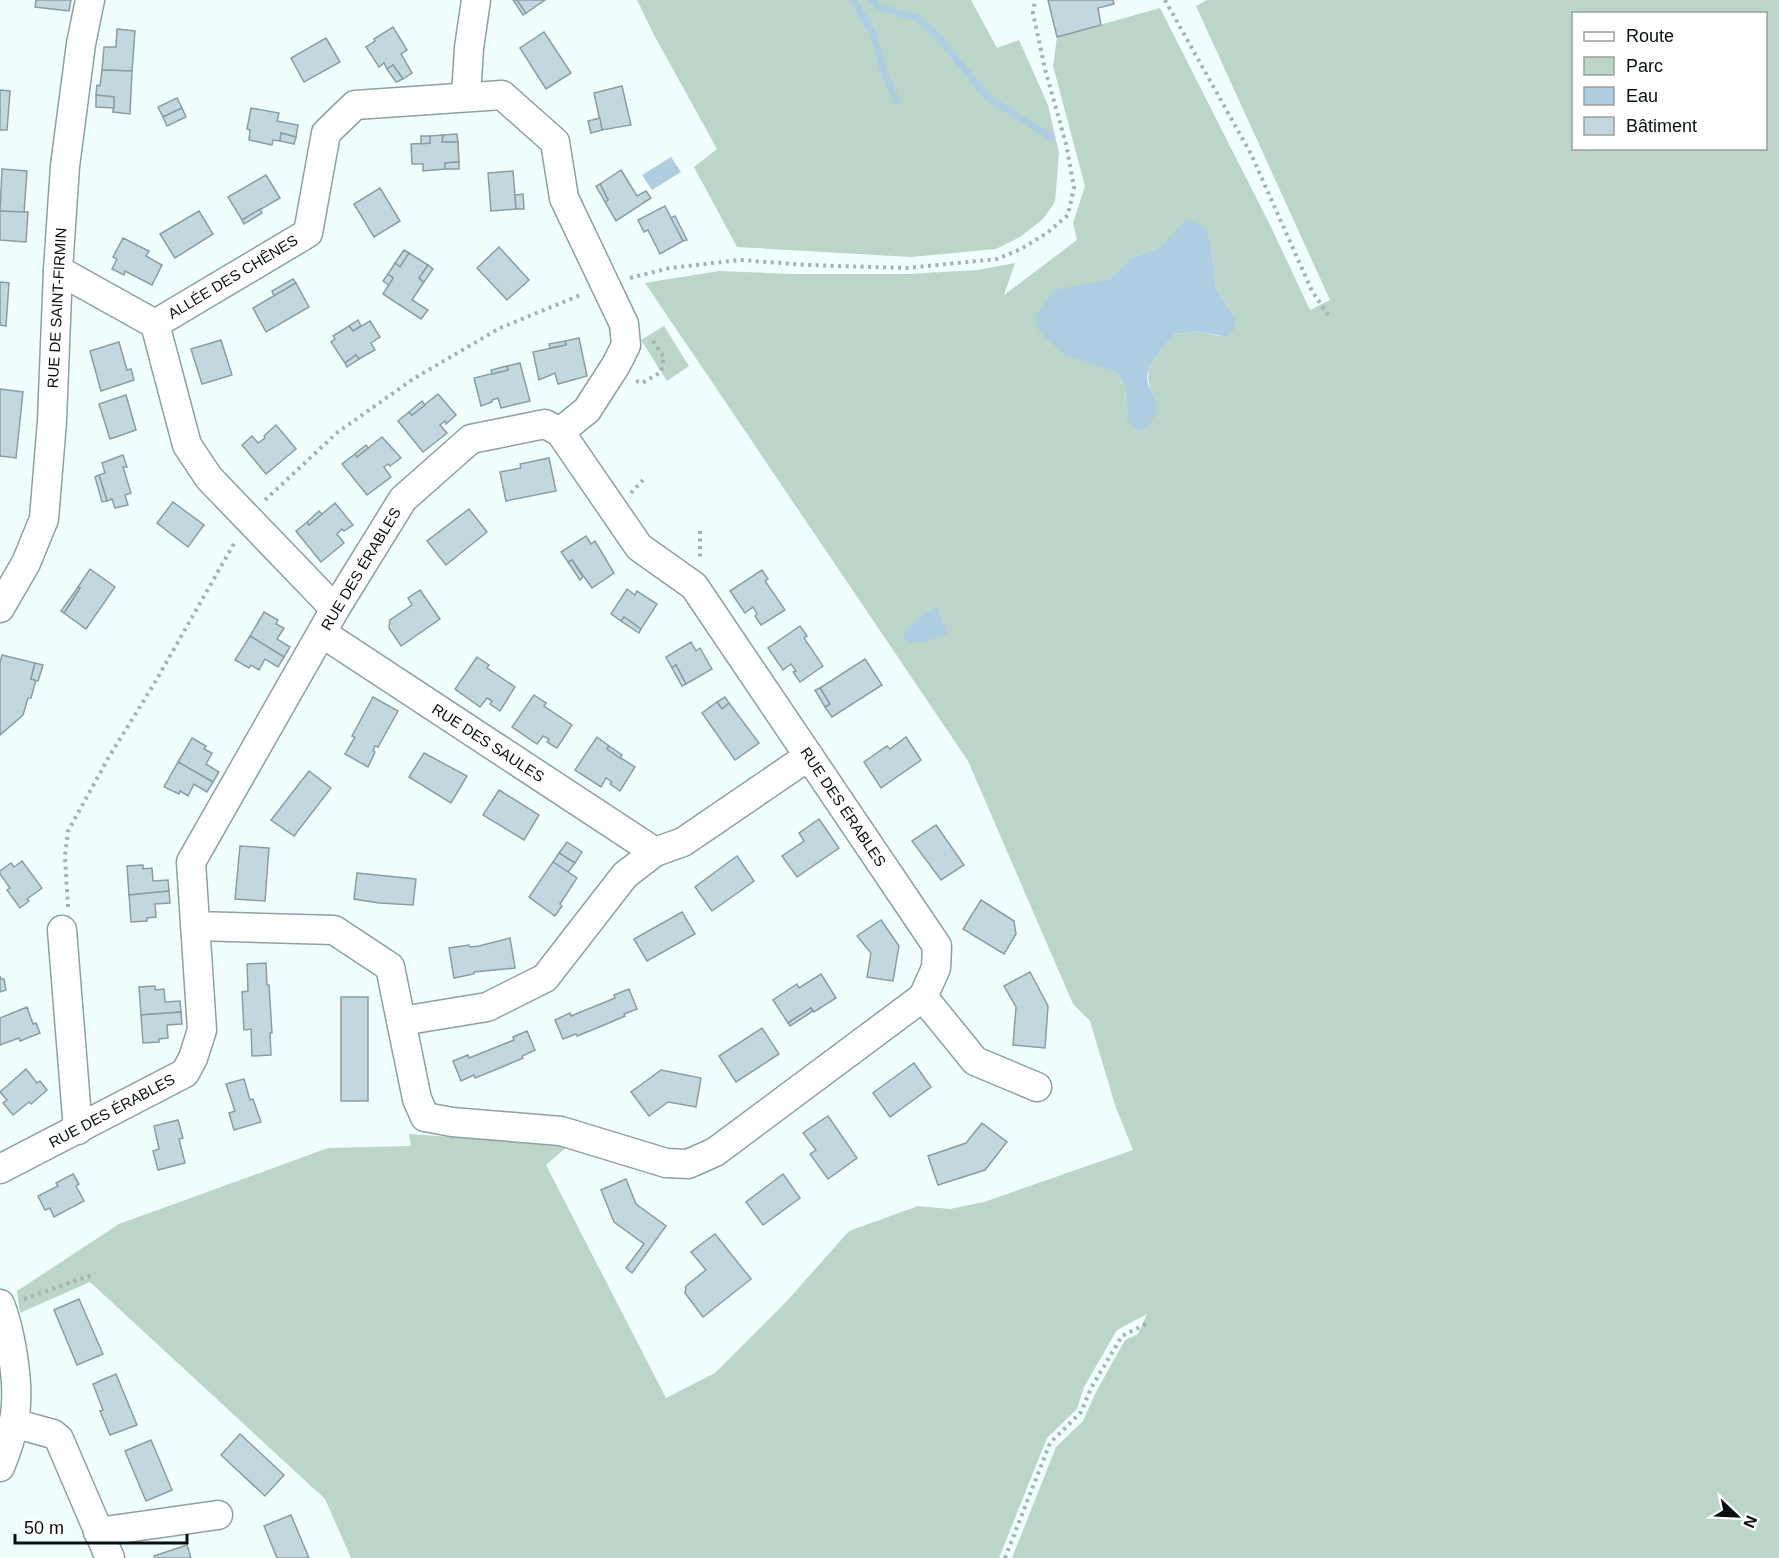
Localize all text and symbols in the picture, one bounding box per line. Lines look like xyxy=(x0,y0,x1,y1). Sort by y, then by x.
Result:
legend xyxy=(1572,12,1767,150)
text: Route xyxy=(1626,26,1674,46)
text: Parc xyxy=(1626,56,1663,76)
text: Eau xyxy=(1626,86,1658,106)
text: Bâtiment xyxy=(1626,116,1697,136)
street label: RUE DE SAINT-FIRMIN xyxy=(44,227,69,389)
street label: ALLÉE DES CHÊNES xyxy=(165,231,301,322)
street label: RUE DES ÉRABLES xyxy=(317,504,404,633)
street label: RUE DES SAULES xyxy=(429,700,547,785)
street label: RUE DES ÉRABLES xyxy=(797,744,890,870)
street label: RUE DES ÉRABLES xyxy=(46,1070,178,1151)
north arrow xyxy=(1707,1486,1767,1546)
scale bar xyxy=(15,1507,188,1545)
text: N xyxy=(1740,1513,1760,1530)
text: 50 m xyxy=(24,1518,64,1538)

